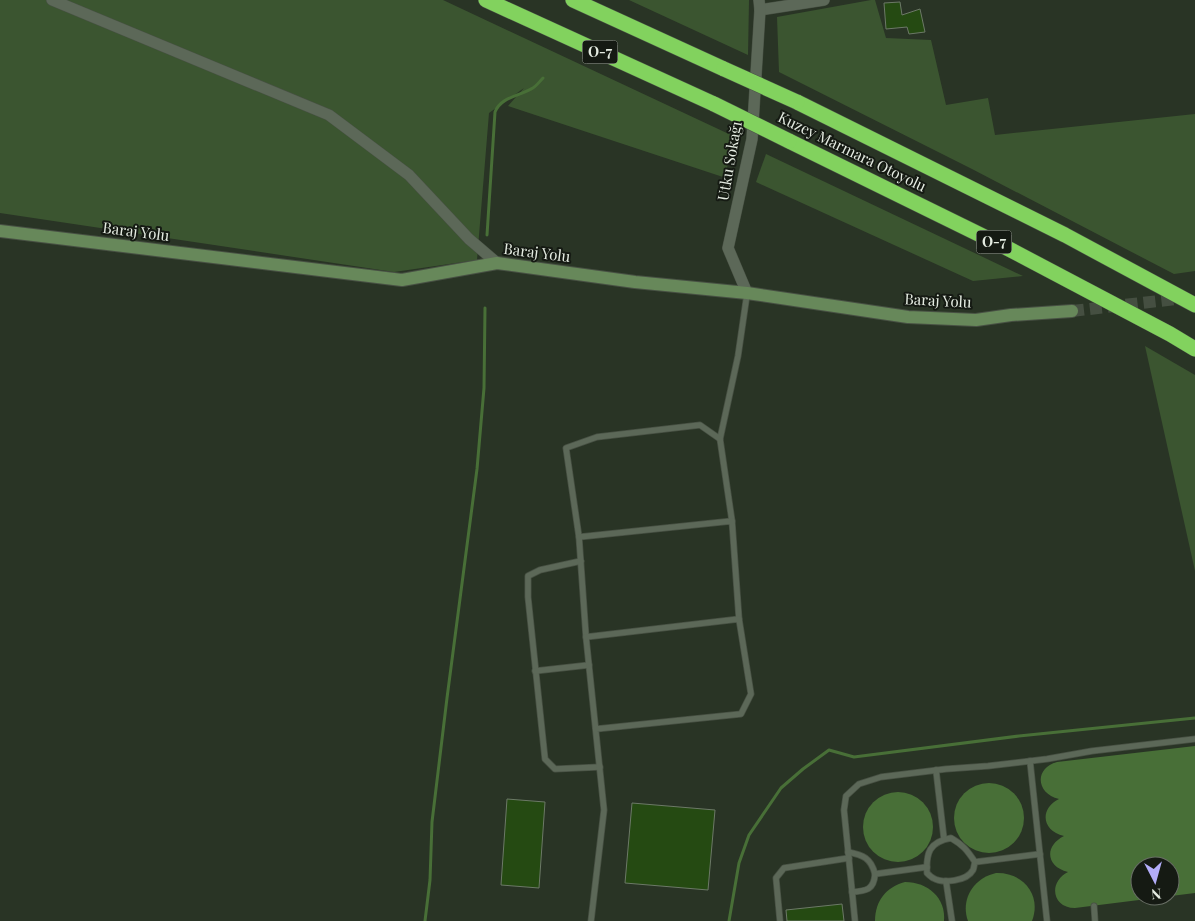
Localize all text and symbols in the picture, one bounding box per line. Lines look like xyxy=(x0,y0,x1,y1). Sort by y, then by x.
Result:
road number: O-7 xyxy=(582,41,618,64)
street label: Kuzey Marmara Otoyolu xyxy=(775,106,930,196)
street label: Utku Sokağı xyxy=(712,119,746,202)
street label: Baraj Yolu xyxy=(102,217,171,245)
road number: O-7 xyxy=(976,230,1012,253)
street label: Baraj Yolu xyxy=(503,238,572,266)
street label: Baraj Yolu xyxy=(904,288,972,312)
north arrow xyxy=(1130,856,1180,906)
text: N xyxy=(1150,884,1162,904)

